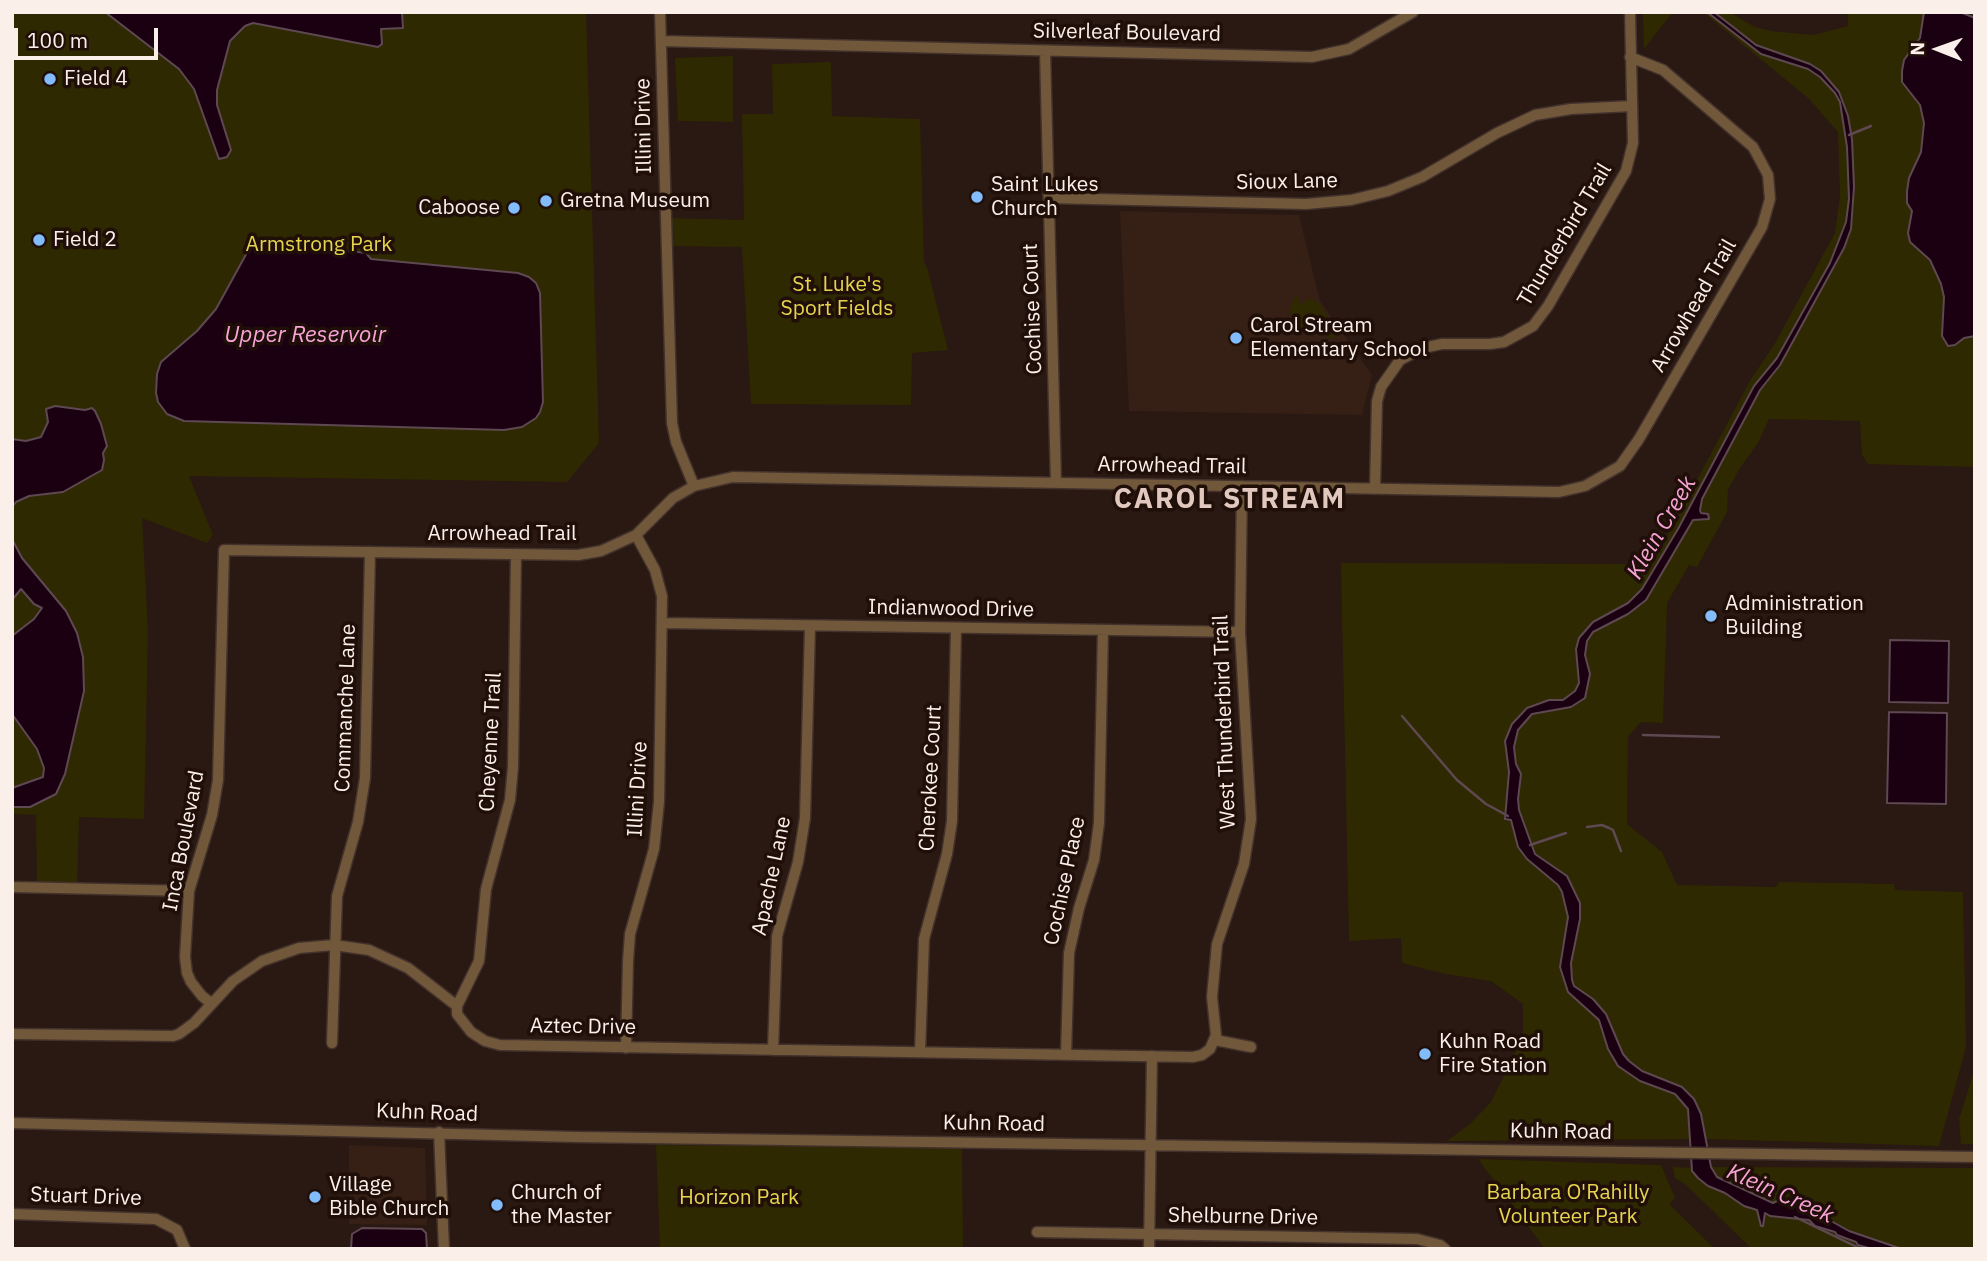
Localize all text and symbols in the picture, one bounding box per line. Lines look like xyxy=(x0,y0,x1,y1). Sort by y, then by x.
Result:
scale bar xyxy=(18,14,161,58)
north arrow xyxy=(1903,14,1973,84)
street label: Silverleaf Boulevard xyxy=(1033,19,1221,47)
text: 100 m xyxy=(27,26,88,54)
text: N xyxy=(1905,42,1929,56)
place label: Field 4 xyxy=(64,66,128,92)
marker: Field 4 xyxy=(42,71,58,87)
street label: Illini Drive xyxy=(631,78,657,174)
street label: Thunderbird Trail xyxy=(1512,159,1618,311)
street label: Sioux Lane xyxy=(1236,169,1338,195)
place label: Saint Lukes Church xyxy=(991,172,1099,222)
place label: Gretna Museum xyxy=(560,188,710,214)
marker: Saint Lukes Church xyxy=(969,189,985,205)
marker: Gretna Museum xyxy=(538,193,554,209)
place label: Caboose xyxy=(418,195,500,221)
marker: Caboose xyxy=(506,200,522,216)
place label: Field 2 xyxy=(53,227,117,253)
marker: Field 2 xyxy=(31,232,47,248)
park label: Armstrong Park xyxy=(246,232,392,258)
street label: Arrowhead Trail xyxy=(1646,235,1742,377)
street label: Cochise Court xyxy=(1018,243,1048,375)
park label: St. Luke's Sport Fields xyxy=(781,272,893,322)
place label: Carol Stream Elementary School xyxy=(1250,313,1427,363)
water label: Upper Reservoir xyxy=(224,321,386,349)
marker: Carol Stream Elementary School xyxy=(1228,330,1244,346)
street label: Arrowhead Trail xyxy=(1097,452,1247,480)
water label: Klein Creek xyxy=(1622,472,1702,584)
district label: CAROL STREAM xyxy=(1115,483,1345,517)
street label: Arrowhead Trail xyxy=(427,521,577,547)
place label: Administration Building xyxy=(1725,591,1864,641)
street label: Indianwood Drive xyxy=(868,595,1034,623)
marker: Administration Building xyxy=(1703,608,1719,624)
street label: West Thunderbird Trail xyxy=(1209,614,1241,830)
street label: Commanche Lane xyxy=(330,623,362,793)
street label: Cheyenne Trail xyxy=(475,672,507,812)
street label: Cherokee Court xyxy=(915,704,947,852)
street label: Illini Drive xyxy=(623,740,653,838)
street label: Inca Boulevard xyxy=(158,769,210,913)
street label: Apache Lane xyxy=(747,814,797,938)
street label: Cochise Place xyxy=(1039,814,1091,948)
street label: Aztec Drive xyxy=(530,1013,636,1041)
place label: Kuhn Road Fire Station xyxy=(1439,1029,1547,1079)
marker: Kuhn Road Fire Station xyxy=(1417,1046,1433,1062)
street label: Kuhn Road xyxy=(376,1099,478,1127)
street label: Kuhn Road xyxy=(943,1111,1045,1137)
street label: Kuhn Road xyxy=(1510,1119,1612,1145)
water label: Klein Creek xyxy=(1722,1158,1838,1230)
place label: Village Bible Church xyxy=(329,1172,449,1222)
place label: Church of the Master xyxy=(511,1180,612,1230)
park label: Barbara O'Rahilly Volunteer Park xyxy=(1487,1180,1649,1230)
street label: Stuart Drive xyxy=(30,1182,142,1212)
park label: Horizon Park xyxy=(679,1185,799,1211)
marker: Village Bible Church xyxy=(307,1189,323,1205)
marker: Church of the Master xyxy=(489,1197,505,1213)
street label: Shelburne Drive xyxy=(1168,1203,1318,1231)

